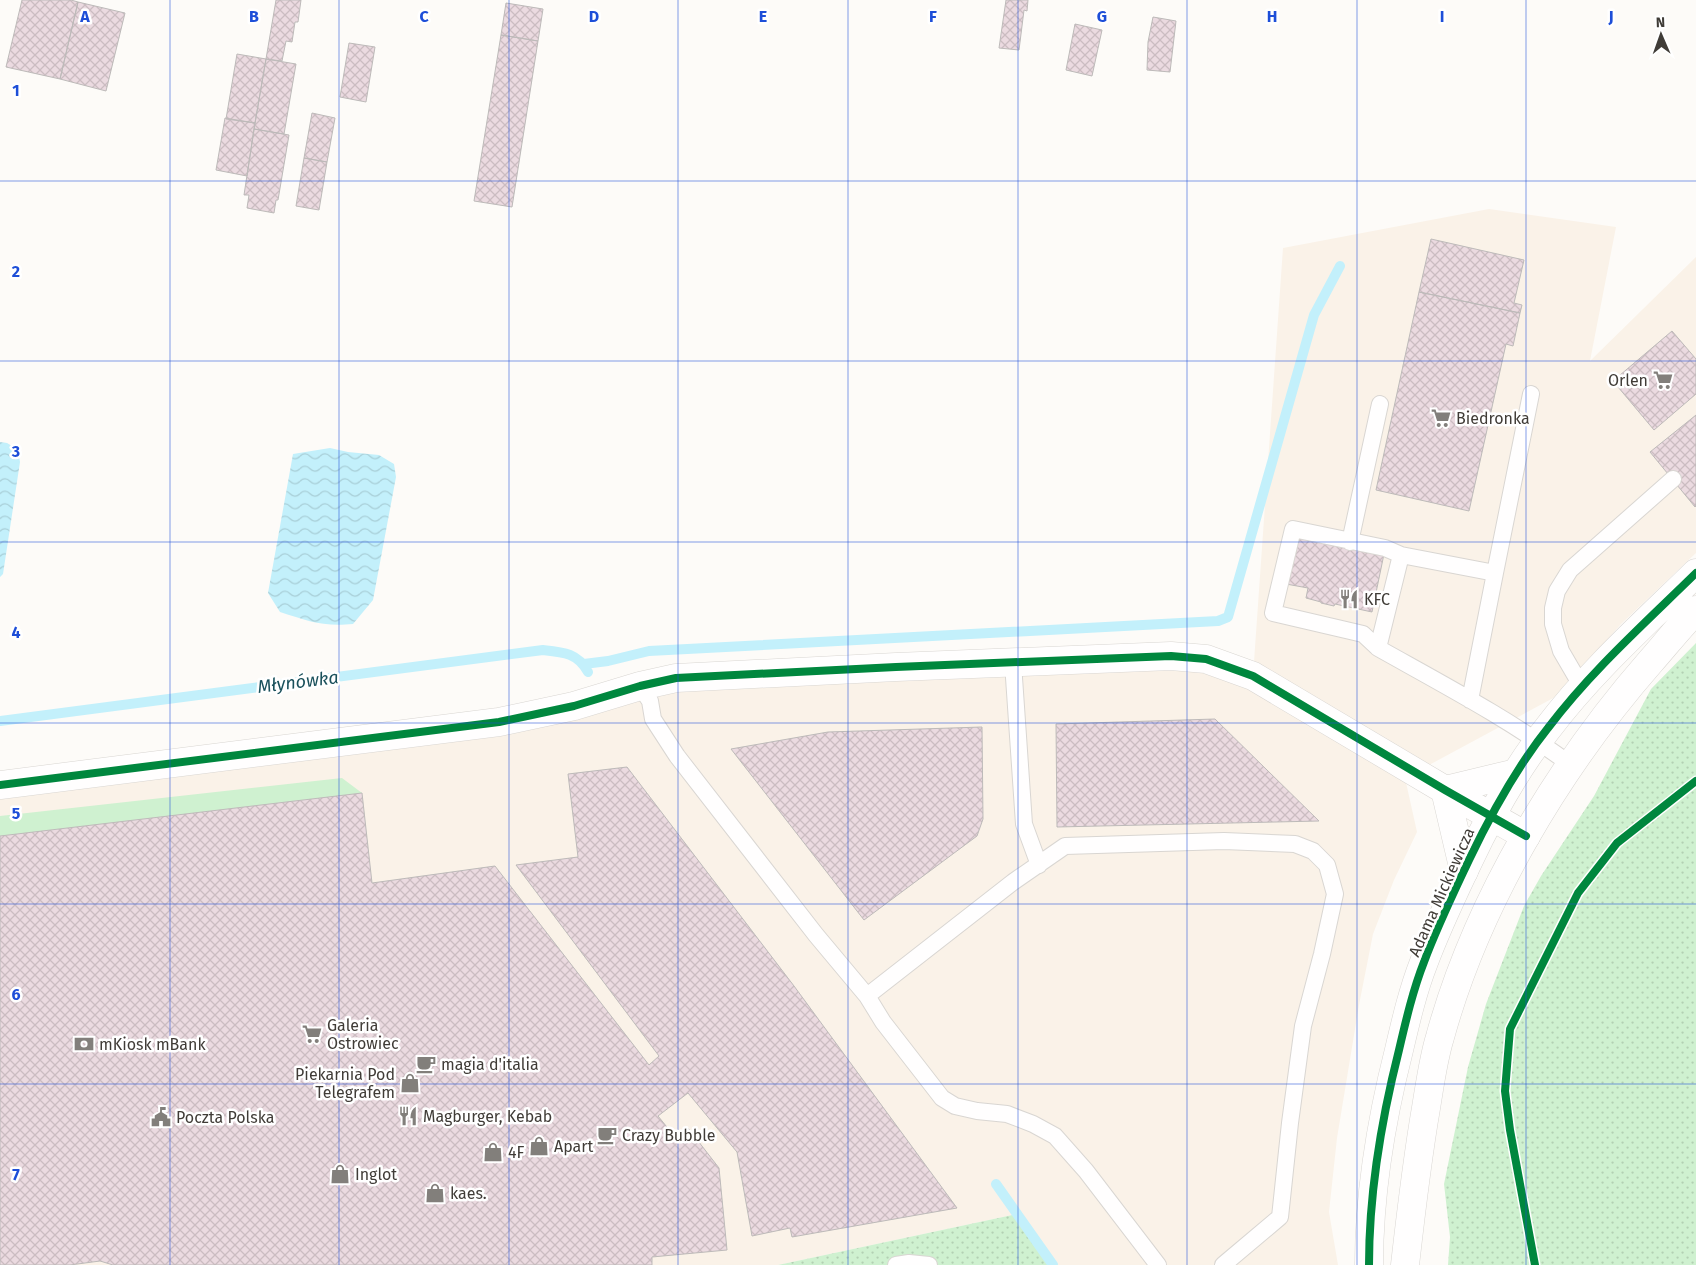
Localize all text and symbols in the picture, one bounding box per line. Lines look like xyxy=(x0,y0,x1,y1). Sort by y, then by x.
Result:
text: A xyxy=(79,7,90,26)
text: B xyxy=(249,7,259,26)
text: C xyxy=(419,7,429,26)
text: D xyxy=(589,7,599,26)
text: E xyxy=(759,7,767,26)
text: F xyxy=(929,7,937,26)
text: G xyxy=(1097,7,1107,26)
text: H xyxy=(1267,7,1277,26)
text: I xyxy=(1440,7,1444,26)
text: J xyxy=(1607,7,1614,26)
north arrow xyxy=(1636,10,1686,60)
text: N xyxy=(1656,14,1666,31)
text: 1 xyxy=(12,81,20,100)
text: 2 xyxy=(12,262,20,281)
supermarket icon: Orlen xyxy=(1652,369,1674,391)
place label: Orlen xyxy=(1608,371,1648,390)
supermarket icon: Biedronka xyxy=(1430,407,1452,429)
place label: Biedronka xyxy=(1456,409,1530,428)
text: 3 xyxy=(11,442,20,461)
restaurant icon: KFC xyxy=(1338,588,1360,610)
place label: KFC xyxy=(1364,590,1390,609)
text: 4 xyxy=(11,623,21,642)
water label: Młynówka xyxy=(256,666,340,698)
text: 5 xyxy=(12,804,21,823)
street label: Adama Mickiewicza xyxy=(1404,825,1478,960)
text: 6 xyxy=(11,985,21,1004)
place label: Galeria Ostrowiec xyxy=(327,1016,399,1053)
supermarket icon: Galeria Ostrowiec xyxy=(301,1023,323,1045)
bank icon: mKiosk mBank xyxy=(73,1033,95,1055)
place label: mKiosk mBank xyxy=(99,1035,206,1054)
cafe icon: magia d'italia xyxy=(415,1053,437,1075)
place label: magia d'italia xyxy=(441,1055,539,1074)
place label: Piekarnia Pod Telegrafem xyxy=(295,1065,395,1102)
shop icon: Piekarnia Pod Telegrafem xyxy=(399,1072,421,1094)
restaurant icon: Magburger, Kebab xyxy=(397,1105,419,1127)
public building icon: Poczta Polska xyxy=(150,1106,172,1128)
place label: Magburger, Kebab xyxy=(423,1107,552,1126)
place label: Poczta Polska xyxy=(176,1108,274,1127)
cafe icon: Crazy Bubble xyxy=(596,1124,618,1146)
place label: Crazy Bubble xyxy=(622,1126,716,1145)
shop icon: Apart xyxy=(528,1135,550,1157)
place label: Apart xyxy=(554,1137,593,1156)
shop icon: 4F xyxy=(482,1141,504,1163)
place label: 4F xyxy=(508,1143,525,1162)
shop icon: Inglot xyxy=(329,1163,351,1185)
text: 7 xyxy=(12,1165,20,1184)
place label: Inglot xyxy=(355,1165,397,1184)
shop icon: kaes. xyxy=(424,1182,446,1204)
place label: kaes. xyxy=(450,1184,487,1203)

